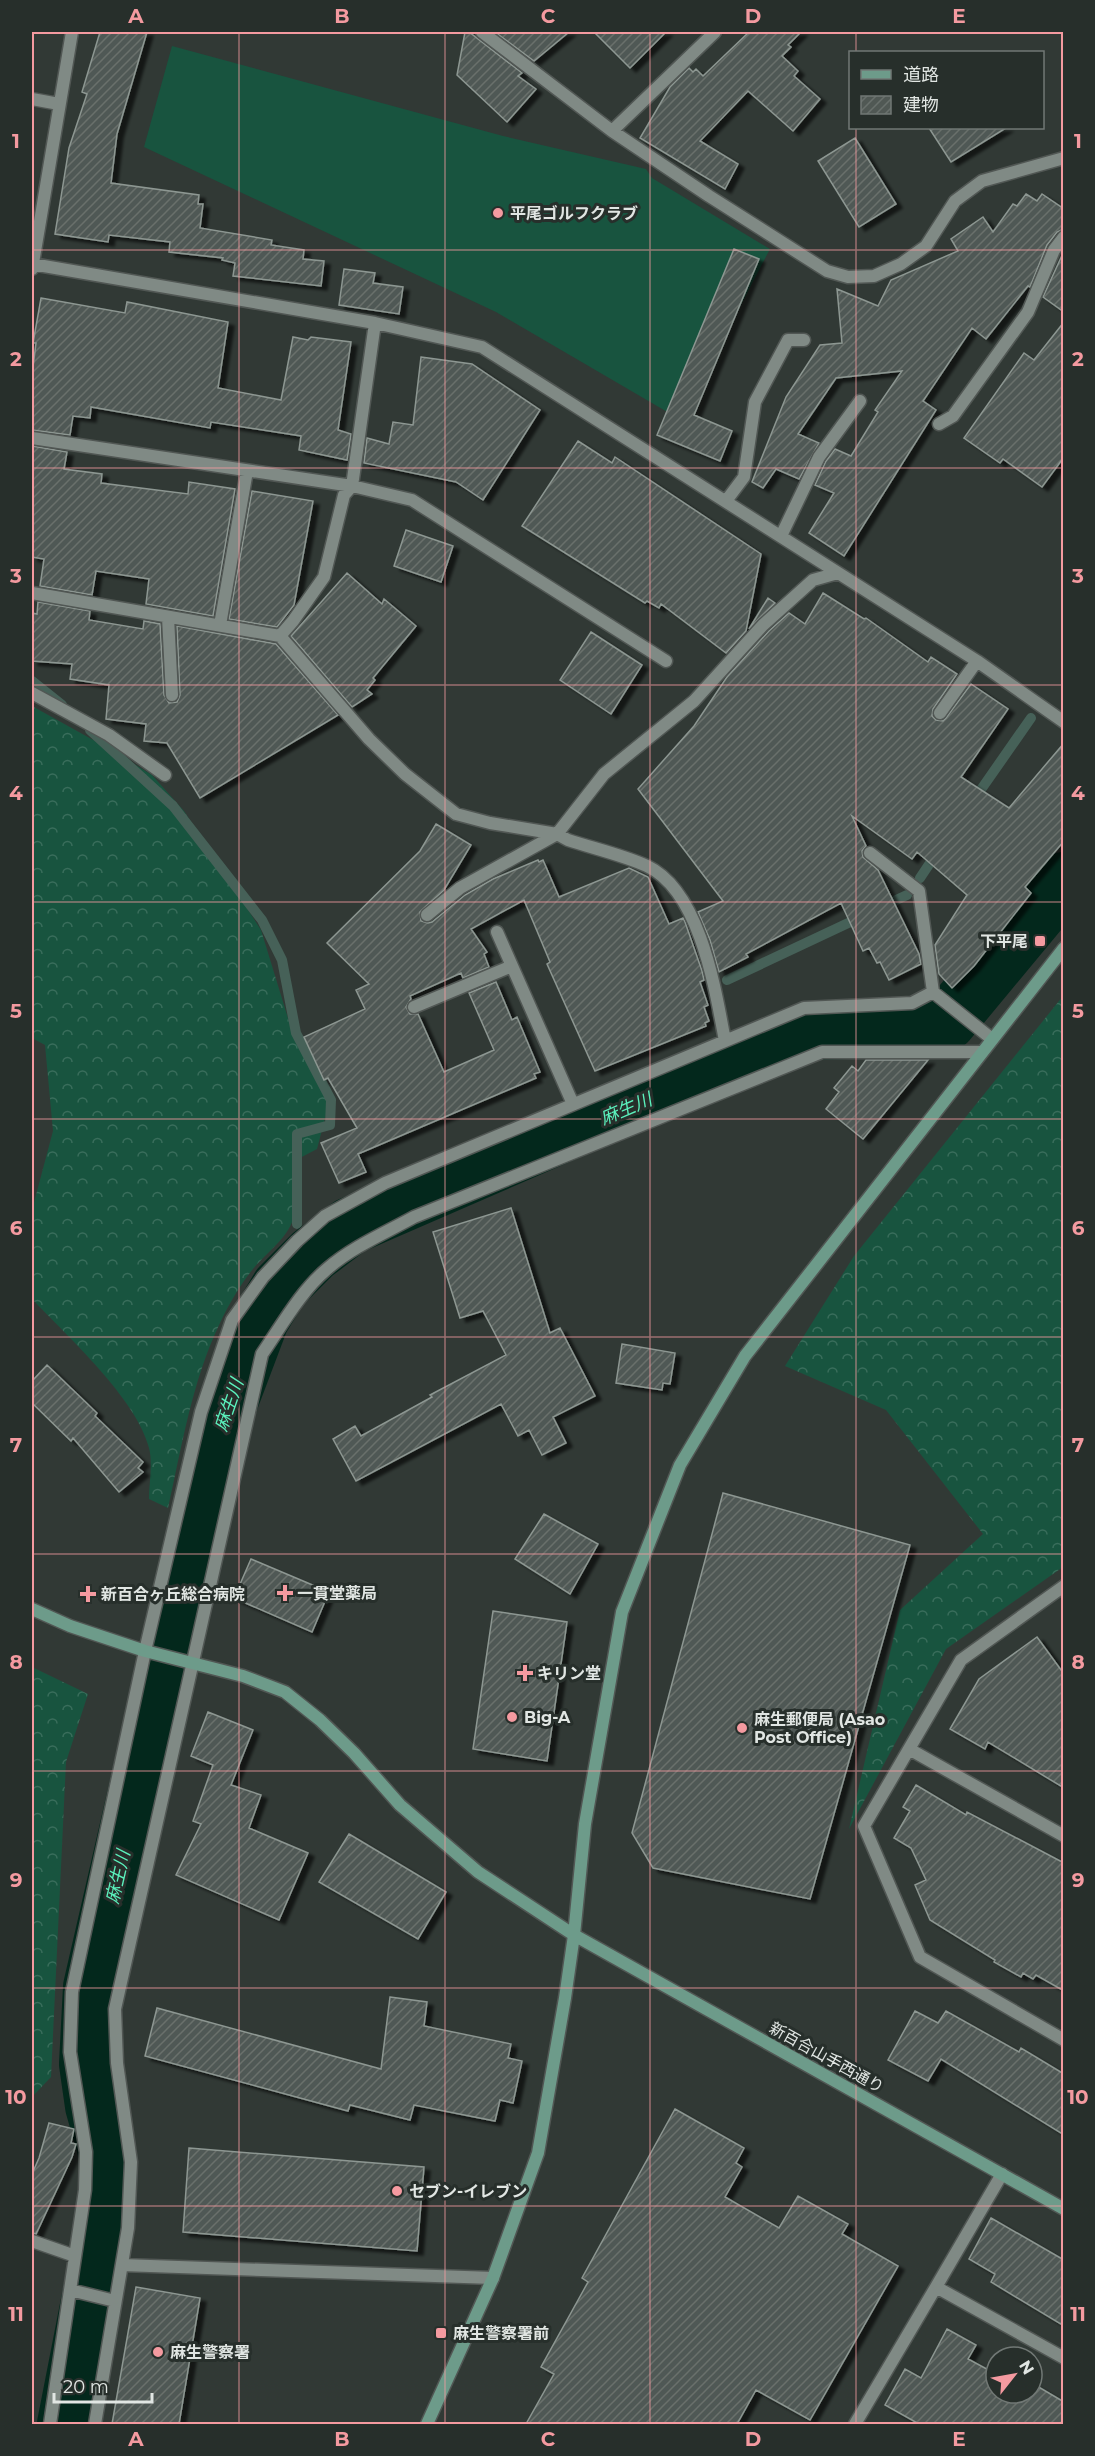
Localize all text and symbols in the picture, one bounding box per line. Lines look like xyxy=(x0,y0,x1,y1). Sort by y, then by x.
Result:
text: A xyxy=(127,4,144,28)
text: B xyxy=(334,4,350,28)
text: C xyxy=(541,4,556,28)
text: D xyxy=(745,4,761,28)
text: E xyxy=(952,4,966,28)
legend xyxy=(849,51,1044,129)
text: 道路 xyxy=(903,64,939,86)
text: 建物 xyxy=(903,94,939,116)
text: 1 xyxy=(12,129,20,153)
text: 1 xyxy=(1074,129,1082,153)
place label: 平尾ゴルフクラブ xyxy=(510,204,638,223)
marker: 平尾ゴルフクラブ xyxy=(491,206,505,220)
text: 2 xyxy=(10,347,22,371)
text: 2 xyxy=(1072,347,1084,371)
text: 3 xyxy=(9,564,22,588)
text: 3 xyxy=(1071,564,1084,588)
text: 4 xyxy=(9,781,23,805)
text: 4 xyxy=(1071,781,1085,805)
place label: 下平尾 xyxy=(980,932,1028,951)
marker: 下平尾 xyxy=(1033,934,1047,948)
text: 5 xyxy=(10,999,22,1023)
text: 5 xyxy=(1072,999,1084,1023)
water label: 麻生川 xyxy=(597,1088,657,1130)
text: 6 xyxy=(10,1216,23,1240)
text: 6 xyxy=(1072,1216,1085,1240)
water label: 麻生川 xyxy=(210,1374,249,1434)
text: 7 xyxy=(10,1433,22,1457)
text: 7 xyxy=(1072,1433,1084,1457)
place label: 一貫堂薬局 xyxy=(297,1584,377,1603)
marker: 新百合ヶ丘総合病院 xyxy=(79,1585,97,1603)
place label: 新百合ヶ丘総合病院 xyxy=(101,1585,245,1604)
marker: 一貫堂薬局 xyxy=(278,1586,292,1600)
text: 8 xyxy=(9,1650,23,1674)
text: 8 xyxy=(1071,1650,1085,1674)
place label: キリン堂 xyxy=(537,1664,601,1683)
marker: キリン堂 xyxy=(518,1666,532,1680)
place label: Big-A xyxy=(524,1708,571,1727)
marker: Big-A xyxy=(505,1710,519,1724)
place label: 麻生郵便局 (Asao Post Office) xyxy=(754,1710,885,1747)
marker: 麻生郵便局 (Asao Post Office) xyxy=(735,1721,749,1735)
water label: 麻生川 xyxy=(101,1846,135,1906)
text: 9 xyxy=(10,1868,22,1892)
text: 9 xyxy=(1072,1868,1084,1892)
street label: 新百合山手西通り xyxy=(766,2018,887,2097)
text: 10 xyxy=(5,2085,27,2109)
text: 10 xyxy=(1067,2085,1089,2109)
place label: セブン-イレブン xyxy=(409,2182,527,2201)
marker: セブン-イレブン xyxy=(390,2184,404,2198)
text: 11 xyxy=(8,2302,24,2326)
text: 11 xyxy=(1070,2302,1086,2326)
place label: 麻生警察署前 xyxy=(453,2324,549,2343)
marker: 麻生警察署前 xyxy=(434,2326,448,2340)
place label: 麻生警察署 xyxy=(170,2343,250,2362)
marker: 麻生警察署 xyxy=(151,2345,165,2359)
north arrow xyxy=(984,2345,1044,2405)
text: N xyxy=(1015,2357,1038,2378)
scale bar xyxy=(54,2366,152,2404)
text: 20 m xyxy=(63,2376,109,2398)
text: A xyxy=(127,2427,144,2451)
text: B xyxy=(334,2427,350,2451)
text: C xyxy=(541,2427,556,2451)
text: D xyxy=(745,2427,761,2451)
text: E xyxy=(952,2427,966,2451)

